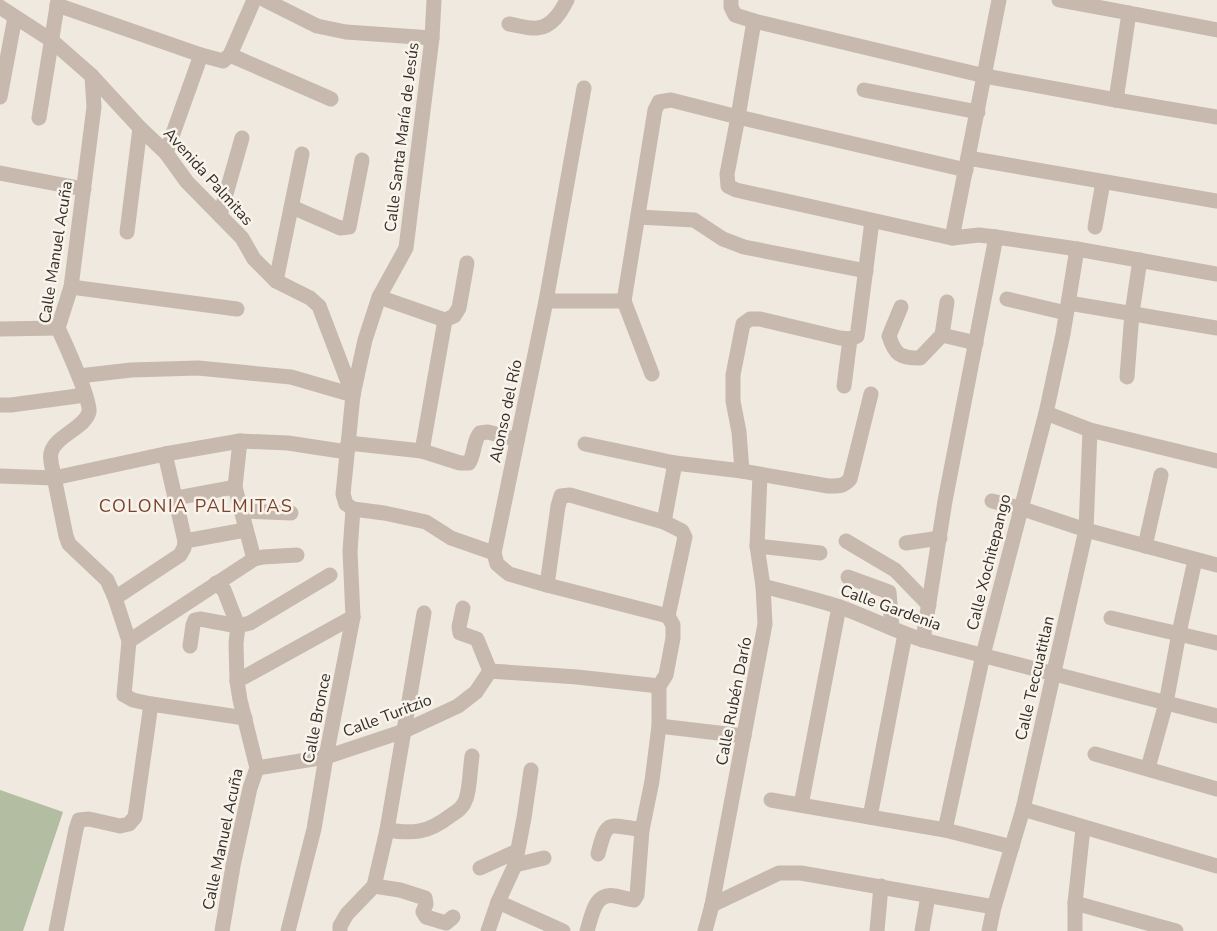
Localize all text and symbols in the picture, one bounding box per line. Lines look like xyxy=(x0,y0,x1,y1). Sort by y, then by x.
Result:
street label: Calle Santa María de Jesús xyxy=(379,41,425,233)
street label: Avenida Palmitas xyxy=(158,123,258,230)
street label: Calle Manuel Acuña xyxy=(34,179,78,325)
street label: Alonso del Río xyxy=(484,357,528,465)
street label: Calle Xochitepango xyxy=(961,492,1017,633)
district label: COLONIA PALMITAS xyxy=(99,494,293,518)
street label: Calle Gardenia xyxy=(837,580,944,636)
street label: Calle Teccuatitlan xyxy=(1010,614,1060,743)
street label: Calle Rubén Darío xyxy=(711,635,757,767)
street label: Calle Bronce xyxy=(297,671,336,765)
street label: Calle Turitzio xyxy=(340,689,435,743)
street label: Calle Manuel Acuña xyxy=(197,766,249,912)

